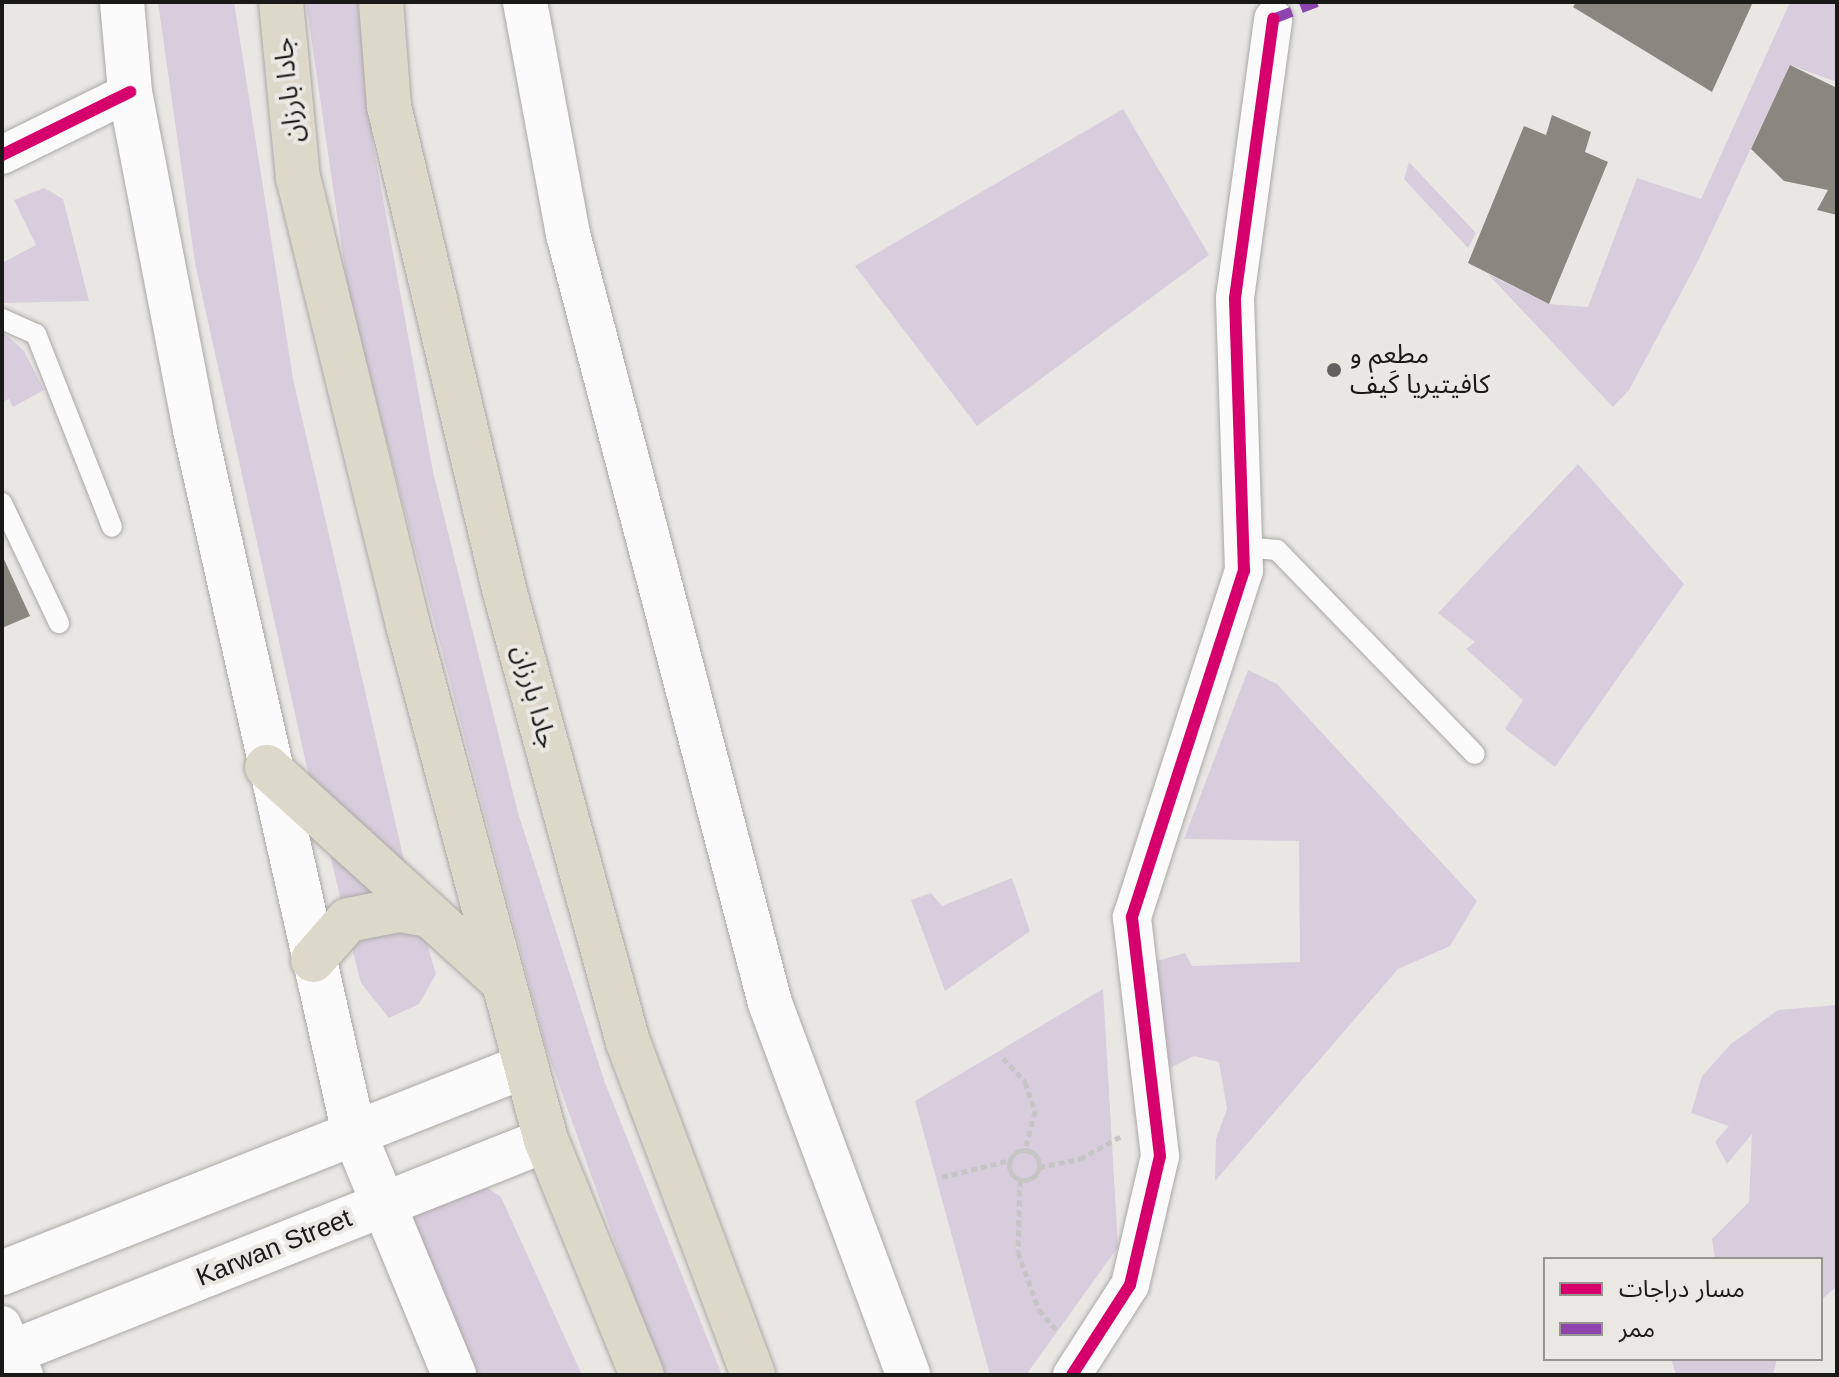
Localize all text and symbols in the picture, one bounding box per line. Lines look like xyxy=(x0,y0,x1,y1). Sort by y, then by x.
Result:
street label: جادا بارزان xyxy=(268,36,310,144)
place label: مطعم و كافيتيريا كَيف xyxy=(1350,339,1490,400)
marker: مطعم و كافيتيريا كَيف xyxy=(1325,361,1343,379)
street label: جادا بارزان xyxy=(505,642,563,752)
street label: Karwan Street xyxy=(192,1203,356,1293)
legend xyxy=(1543,1257,1823,1361)
text: مسار دراجات xyxy=(1619,1275,1745,1302)
text: ممر xyxy=(1619,1315,1655,1342)

